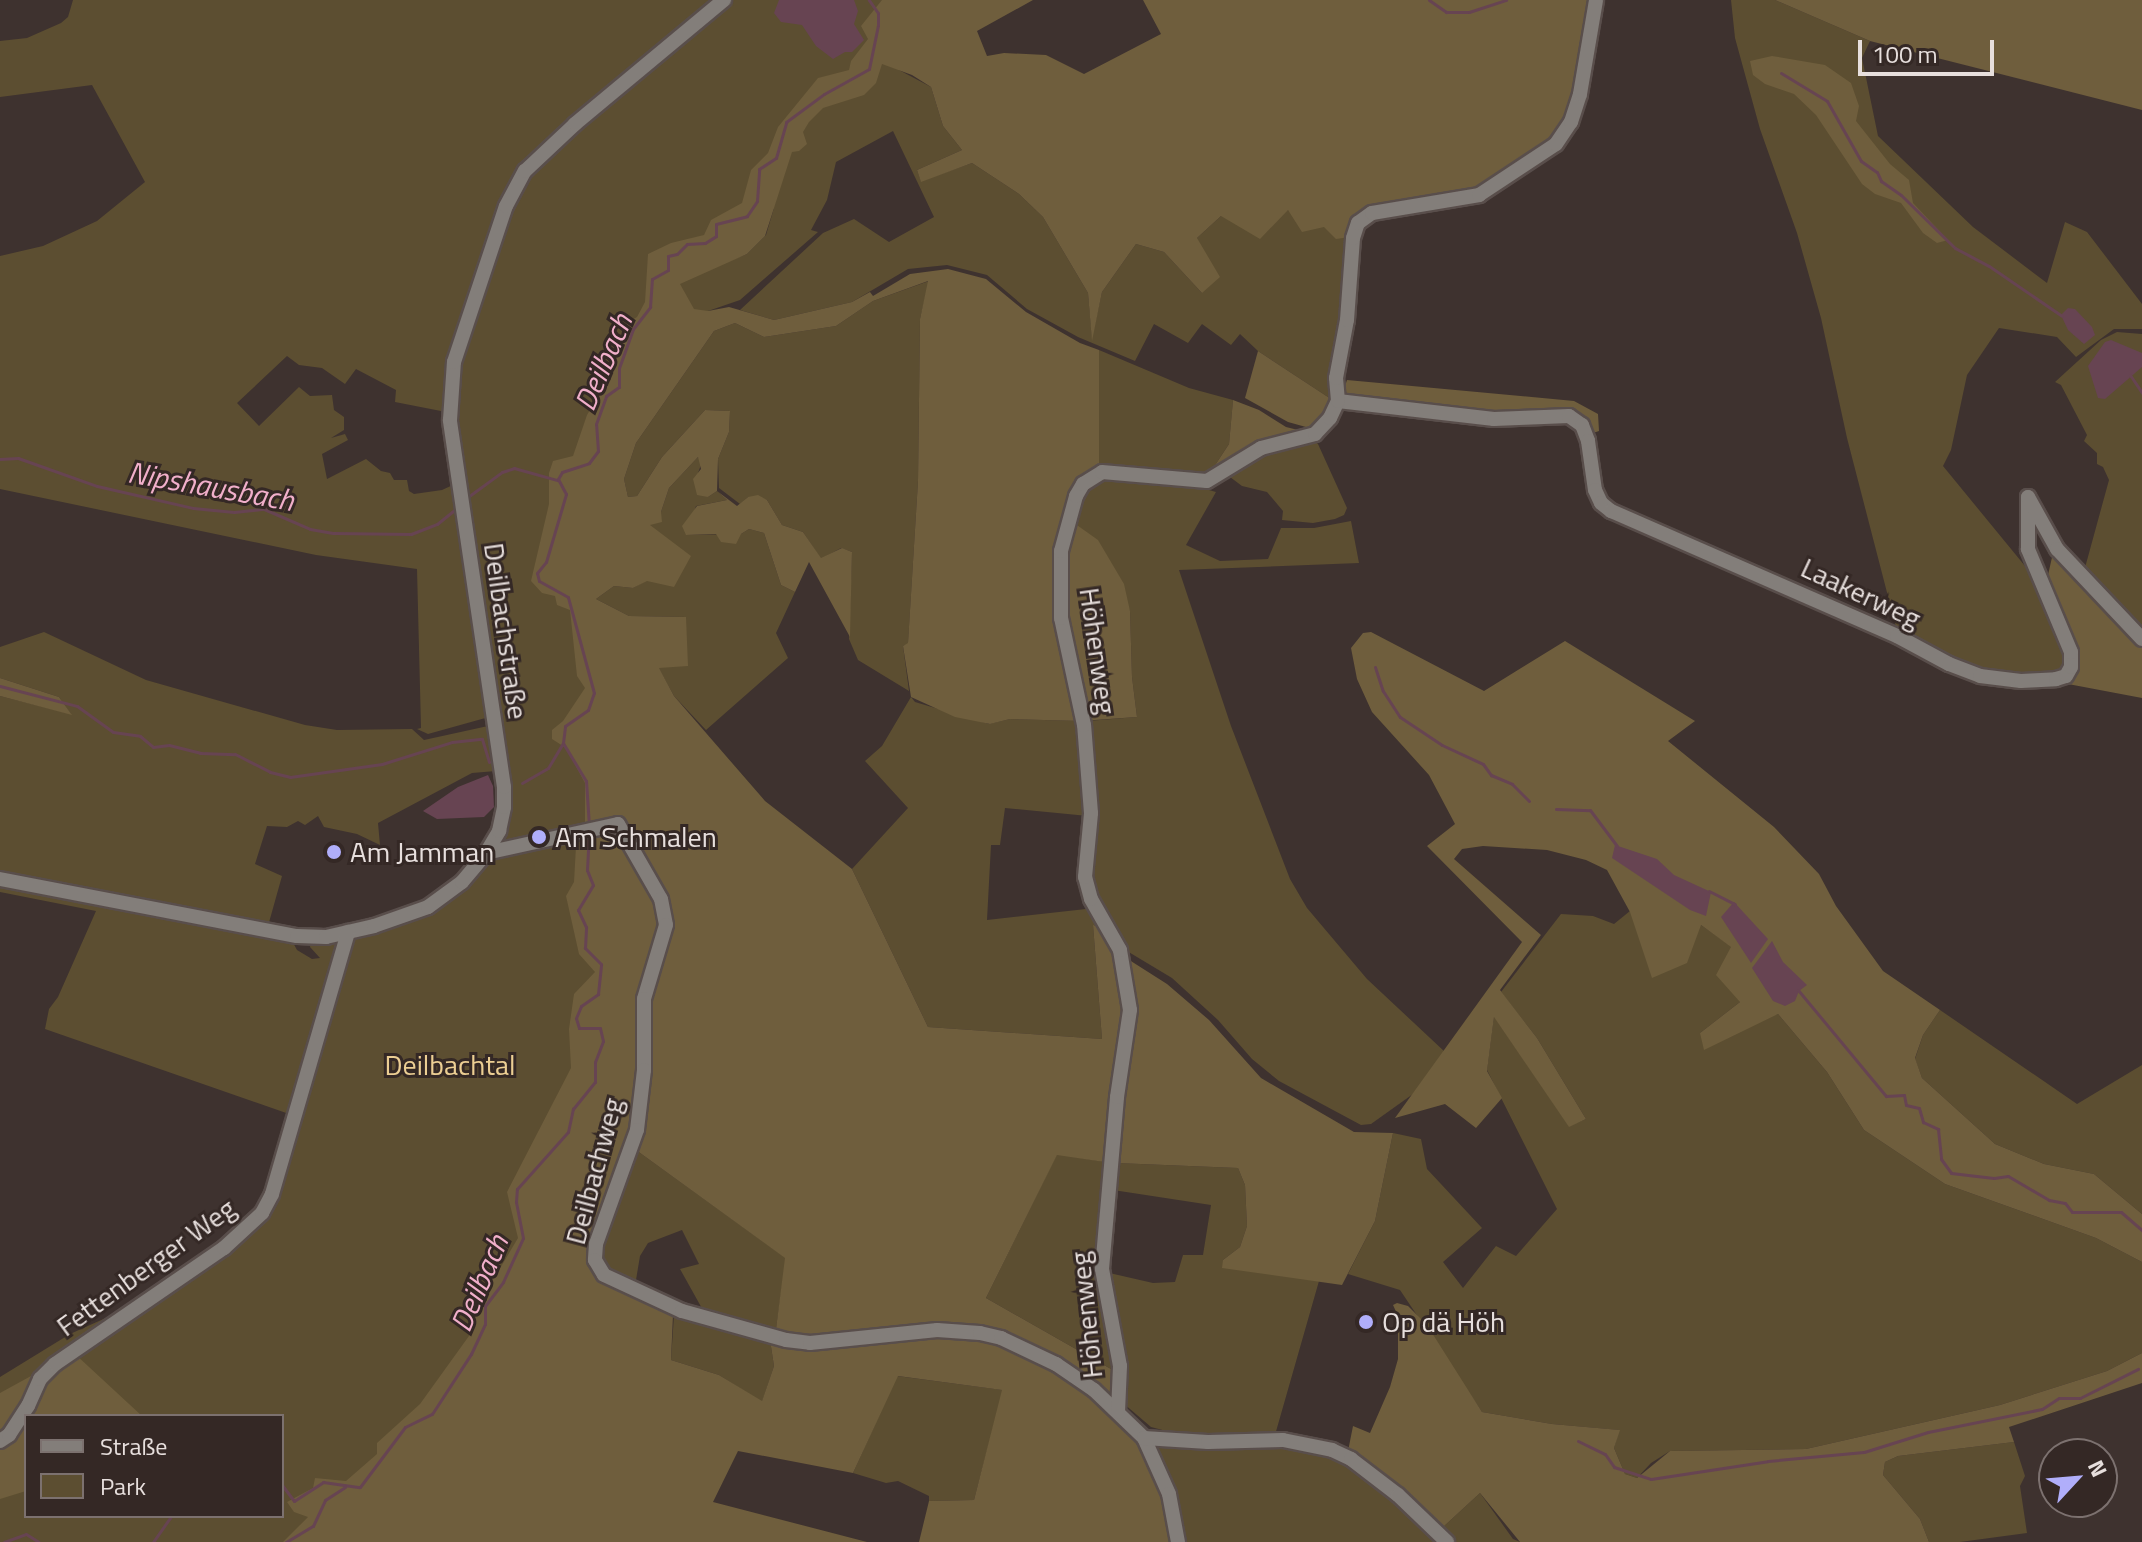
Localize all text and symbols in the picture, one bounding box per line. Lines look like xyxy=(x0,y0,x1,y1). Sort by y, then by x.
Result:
scale bar xyxy=(1862,24,1998,74)
text: 100 m xyxy=(1872,36,1938,72)
water label: Deilbach xyxy=(567,308,639,416)
water label: Nipshausbach xyxy=(125,454,297,518)
street label: Deilbachstraße xyxy=(477,541,535,721)
street label: Laakerweg xyxy=(1796,551,1926,635)
street label: Höhenweg xyxy=(1073,586,1123,716)
place label: Am Schmalen xyxy=(555,820,717,854)
marker: Am Schmalen xyxy=(530,828,548,846)
place label: Am Jamman xyxy=(350,835,494,869)
marker: Am Jamman xyxy=(325,843,343,861)
park label: Deilbachtal xyxy=(384,1048,516,1082)
street label: Deilbachweg xyxy=(558,1094,630,1248)
street label: Fettenberger Weg xyxy=(50,1191,242,1343)
water label: Deilbach xyxy=(443,1229,515,1337)
street label: Höhenweg xyxy=(1063,1250,1109,1380)
place label: Op dä Höh xyxy=(1382,1305,1505,1339)
marker: Op dä Höh xyxy=(1357,1313,1375,1331)
legend xyxy=(24,1414,284,1518)
text: Straße xyxy=(100,1428,167,1464)
north arrow xyxy=(2038,1438,2118,1518)
text: N xyxy=(2079,1454,2116,1483)
text: Park xyxy=(100,1468,146,1504)

